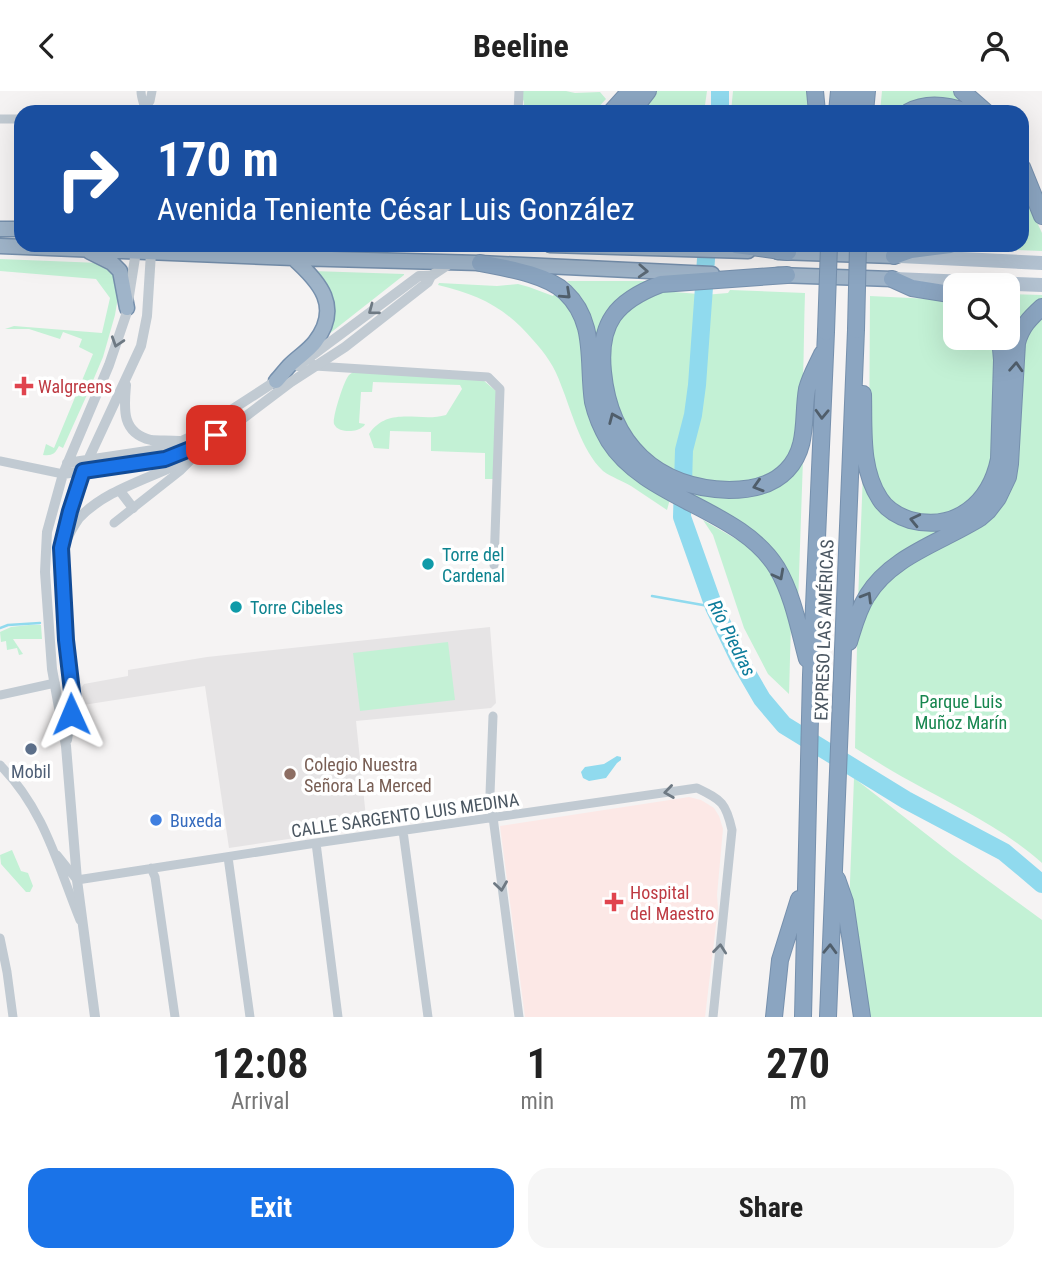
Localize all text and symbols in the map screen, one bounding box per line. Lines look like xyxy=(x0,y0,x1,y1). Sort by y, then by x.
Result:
icon: back xyxy=(28,27,66,65)
text: Beeline xyxy=(473,27,569,65)
icon: person xyxy=(976,27,1014,65)
text: 170 m xyxy=(157,131,279,188)
icon: right xyxy=(42,133,133,224)
text: Avenida Teniente César Luis González xyxy=(157,190,635,228)
one-way arrow xyxy=(638,264,649,279)
map controls xyxy=(943,273,1020,350)
button: search xyxy=(943,273,1020,350)
one-way arrow xyxy=(558,286,571,298)
one-way arrow xyxy=(369,302,381,314)
one-way arrow xyxy=(110,336,125,348)
one-way arrow xyxy=(1008,361,1023,372)
place label: Walgreens xyxy=(38,376,112,397)
marker: Walgreens xyxy=(16,378,32,394)
pin xyxy=(186,405,246,465)
one-way arrow xyxy=(815,409,830,420)
one-way arrow xyxy=(608,413,622,425)
icon: arrive xyxy=(197,416,235,454)
one-way arrow xyxy=(752,477,764,492)
one-way arrow xyxy=(909,514,921,528)
street label: EXPRESO LAS AMÉRICAS xyxy=(810,539,838,721)
place label: Torre del Cardenal xyxy=(442,544,505,586)
marker: Torre del Cardenal xyxy=(420,556,436,572)
one-way arrow xyxy=(771,568,785,580)
one-way arrow xyxy=(859,592,872,605)
water label: Río Piedras xyxy=(703,596,761,680)
place label: Torre Cibeles xyxy=(250,597,343,618)
marker: Torre Cibeles xyxy=(228,599,244,615)
position arrow xyxy=(34,677,108,751)
park label: Parque Luis Muñoz Marín xyxy=(915,691,1007,733)
marker: Mobil xyxy=(23,741,39,757)
place label: Colegio Nuestra Señora La Merced xyxy=(304,754,432,796)
place label: Mobil xyxy=(11,761,51,782)
marker: Colegio Nuestra Señora La Merced xyxy=(282,766,298,782)
one-way arrow xyxy=(663,784,675,799)
street label: CALLE SARGENTO LUIS MEDINA xyxy=(290,789,521,841)
place label: Buxeda xyxy=(170,810,222,831)
marker: Buxeda xyxy=(148,812,164,828)
one-way arrow xyxy=(494,880,509,892)
place label: Hospital del Maestro xyxy=(630,882,714,924)
marker: Hospital del Maestro xyxy=(604,892,624,912)
one-way arrow xyxy=(712,943,727,954)
one-way arrow xyxy=(823,943,838,954)
text: 12:08 xyxy=(212,1039,308,1088)
text: 1 xyxy=(527,1039,548,1088)
text: 270 xyxy=(766,1039,830,1088)
text: Arrival xyxy=(231,1088,289,1115)
text: min xyxy=(520,1088,554,1115)
text: m xyxy=(789,1088,807,1115)
button: Exit xyxy=(28,1168,514,1248)
button: Share xyxy=(528,1168,1014,1248)

